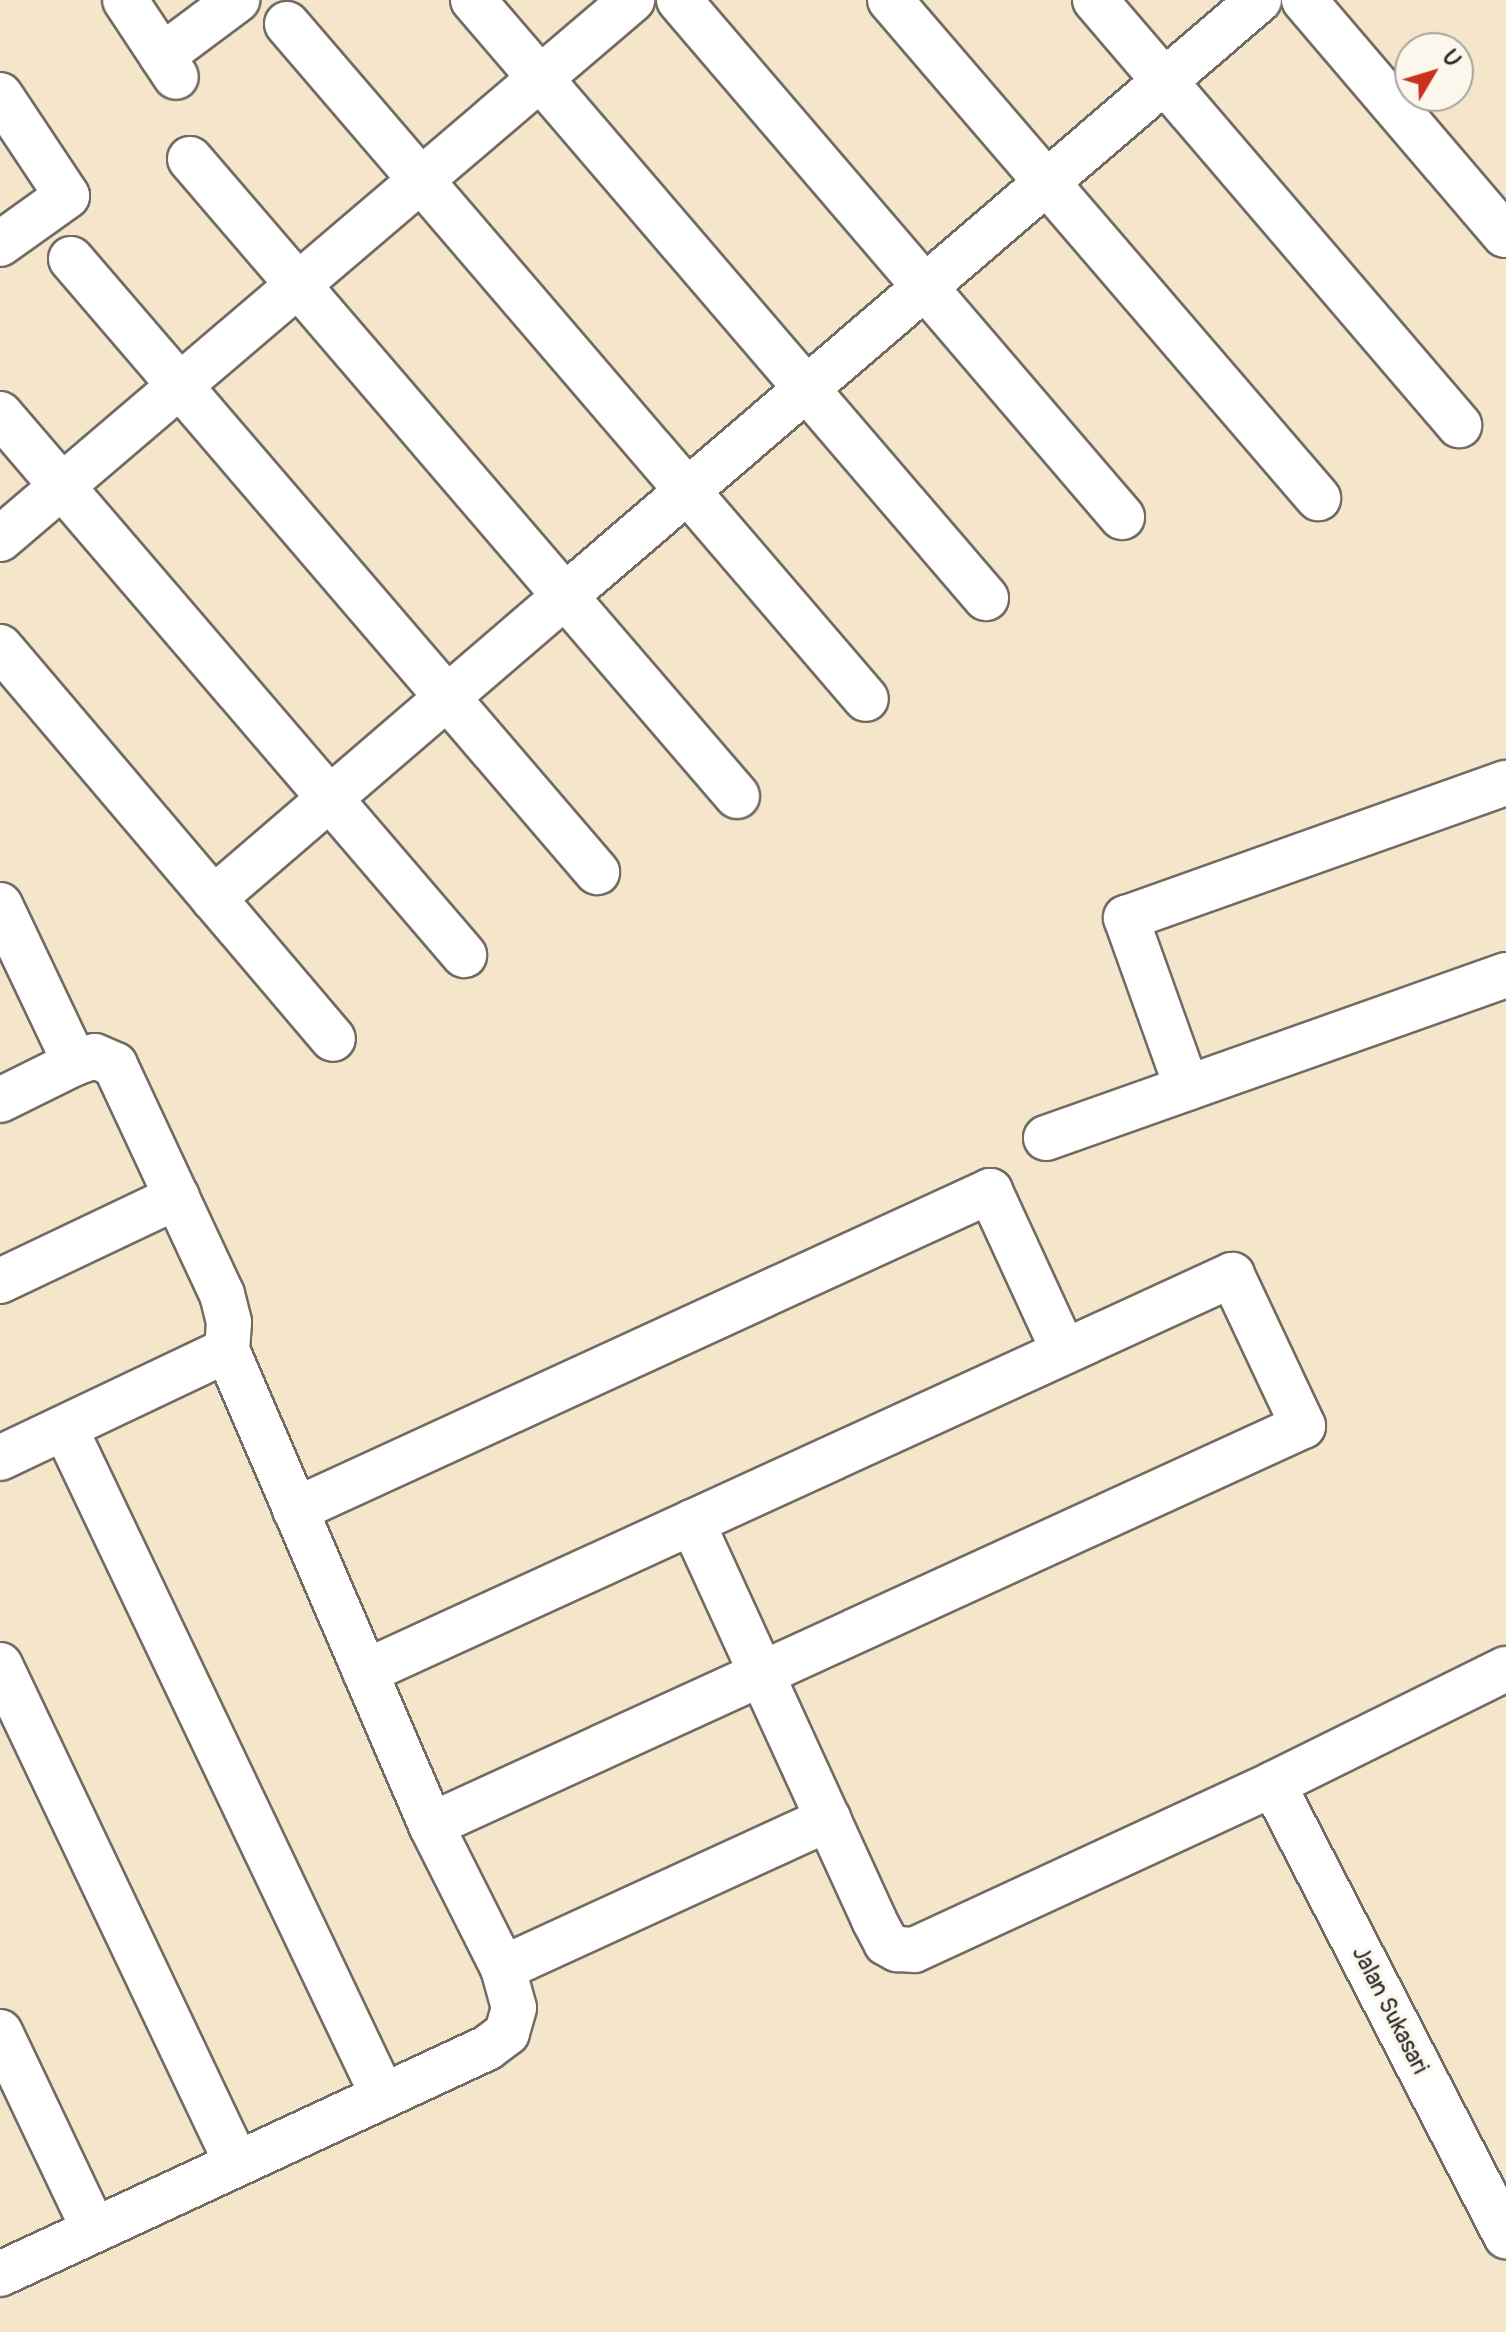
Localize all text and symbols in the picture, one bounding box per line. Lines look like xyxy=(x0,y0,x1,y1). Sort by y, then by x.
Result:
north arrow xyxy=(1394,32,1474,112)
text: U xyxy=(1436,44,1467,73)
street label: Jalan Sukasari xyxy=(1345,1941,1435,2079)

